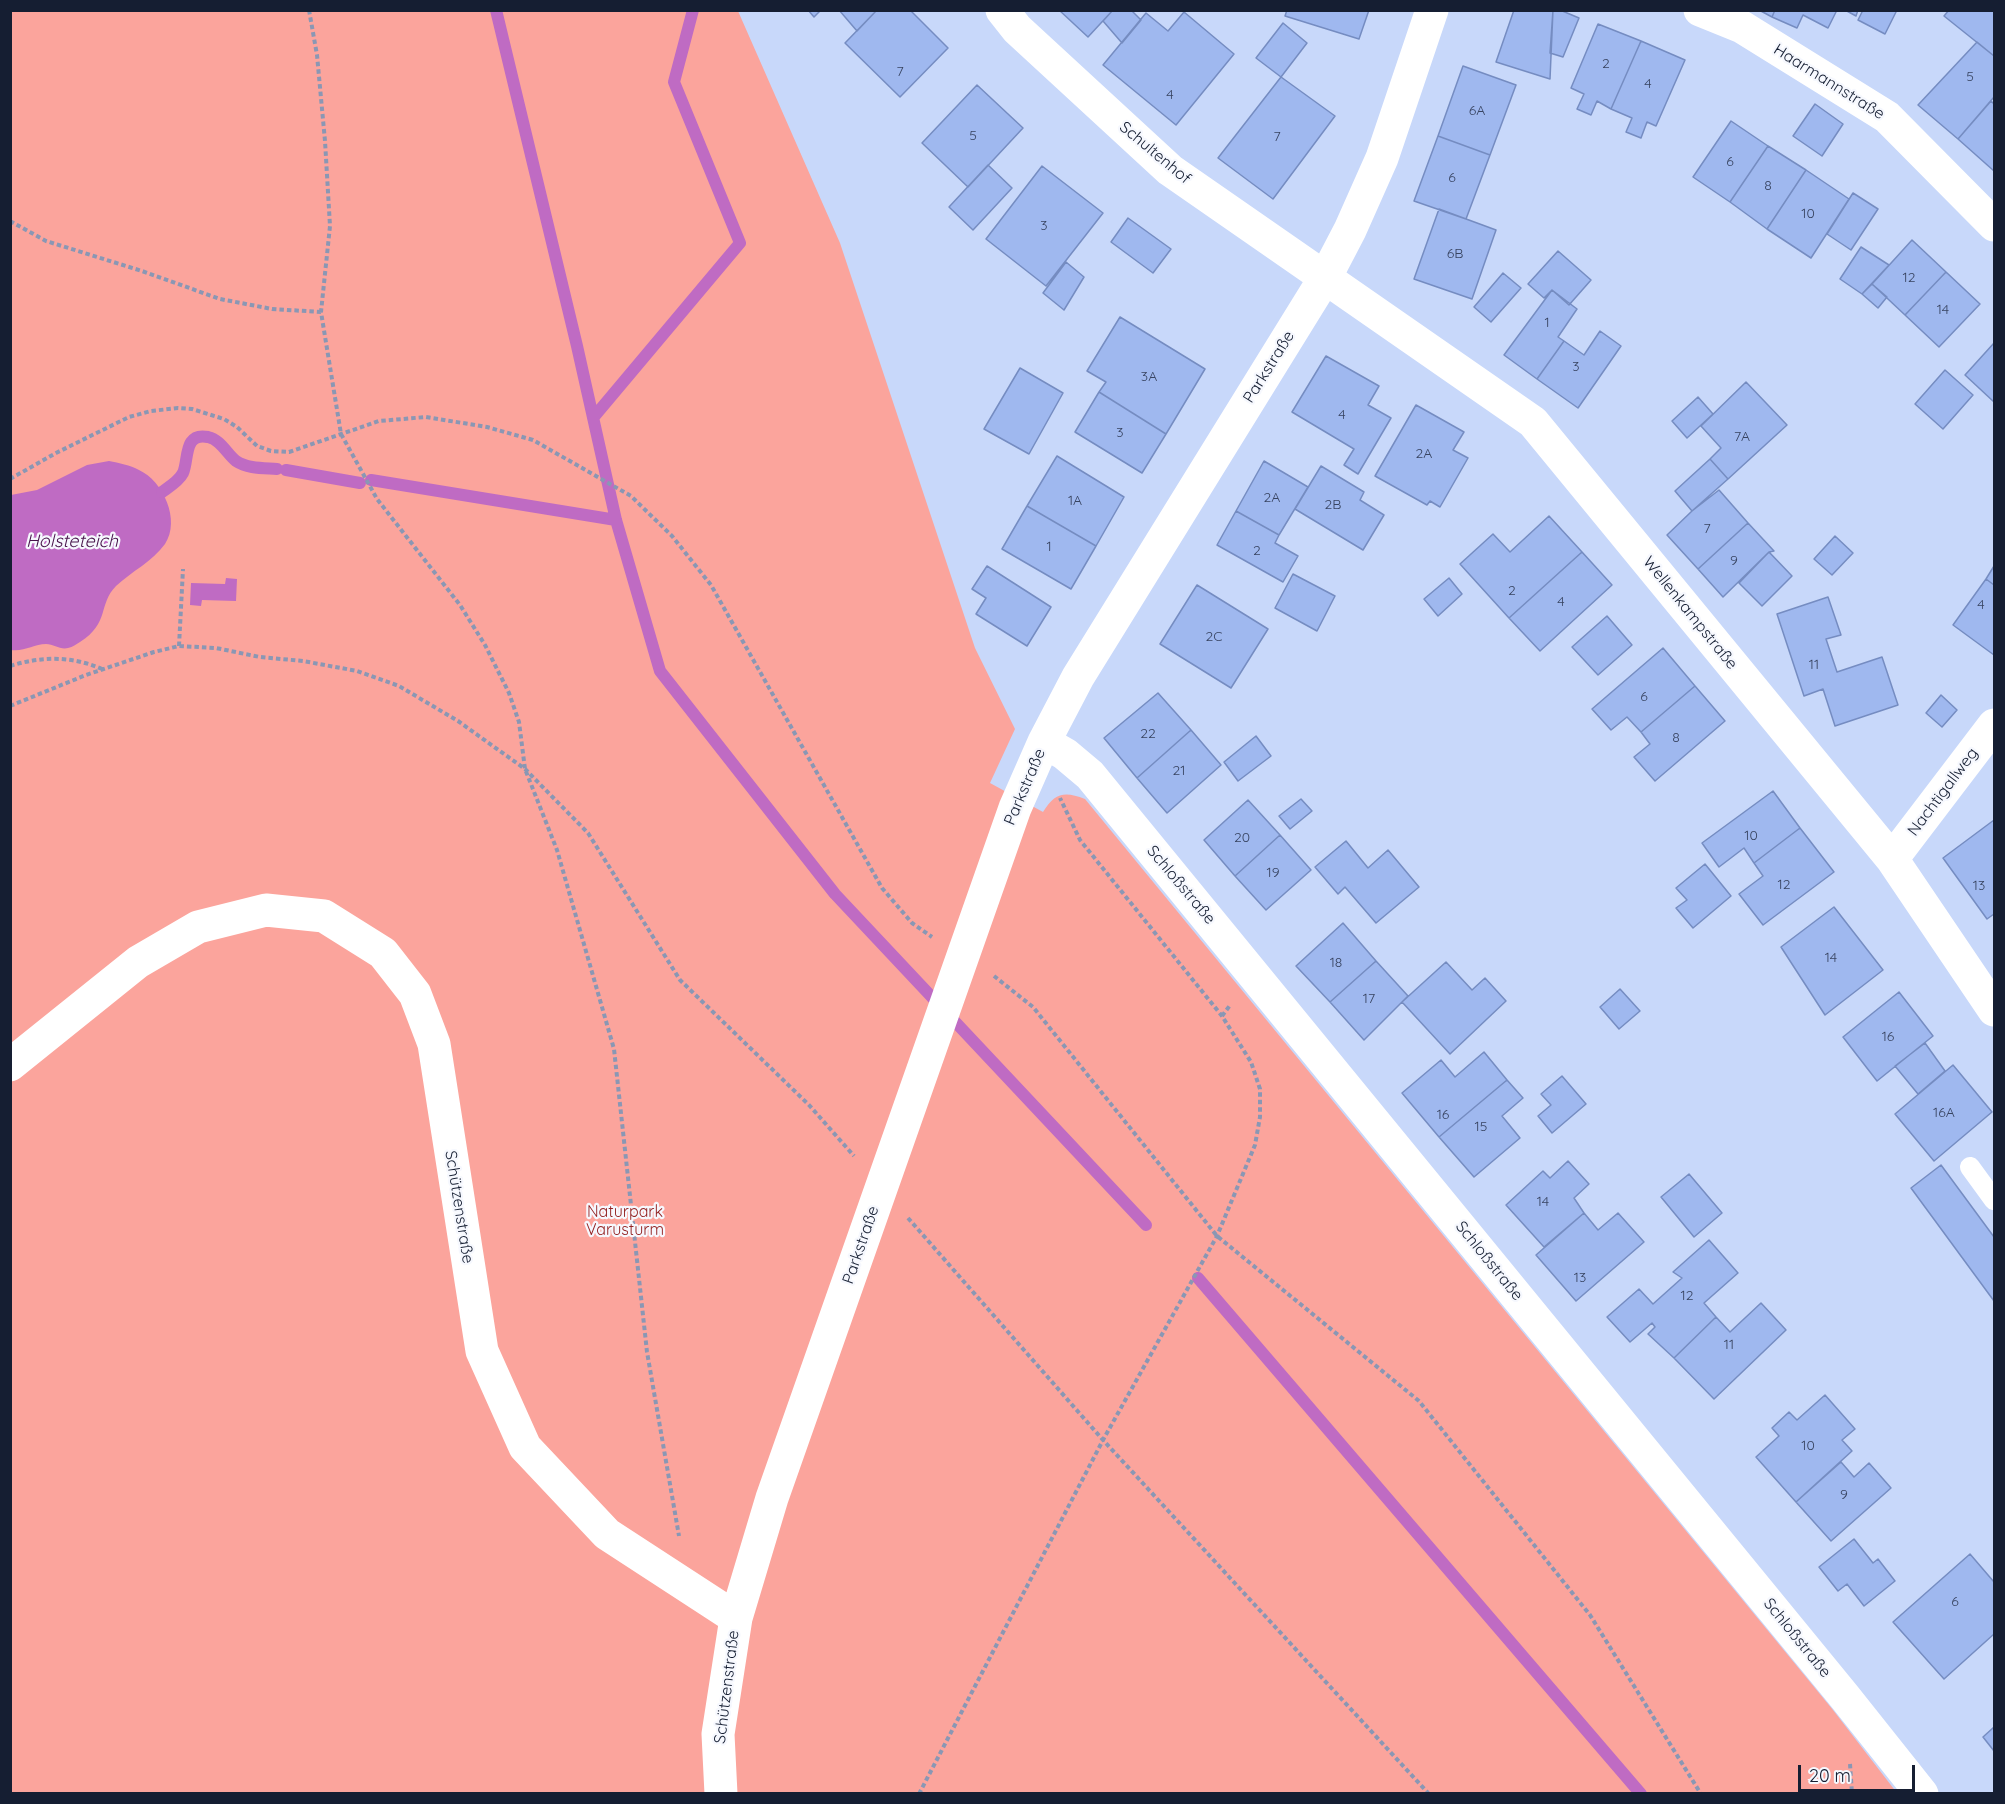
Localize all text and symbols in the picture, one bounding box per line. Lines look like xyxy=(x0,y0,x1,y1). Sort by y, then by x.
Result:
street label: Haarmannstraße xyxy=(1770,40,1888,124)
house number: 2 xyxy=(1602,56,1610,72)
house number: 7 xyxy=(896,64,904,80)
house number: 5 xyxy=(1966,69,1974,85)
house number: 4 xyxy=(1644,76,1652,92)
house number: 4 xyxy=(1166,87,1174,103)
house number: 6A xyxy=(1469,103,1485,119)
street label: Schultenhof xyxy=(1115,118,1195,188)
house number: 5 xyxy=(969,128,977,144)
house number: 7 xyxy=(1273,129,1281,145)
house number: 6 xyxy=(1726,154,1734,170)
house number: 6 xyxy=(1448,170,1456,186)
house number: 8 xyxy=(1764,178,1772,194)
house number: 10 xyxy=(1801,206,1815,222)
house number: 3 xyxy=(1040,218,1048,234)
house number: 6B xyxy=(1447,246,1463,262)
house number: 12 xyxy=(1903,270,1915,286)
house number: 14 xyxy=(1937,302,1949,318)
house number: 1 xyxy=(1544,315,1550,331)
street label: Parkstraße xyxy=(1239,328,1299,406)
house number: 3 xyxy=(1572,359,1580,375)
house number: 3A xyxy=(1141,369,1157,385)
house number: 4 xyxy=(1338,407,1346,423)
house number: 3 xyxy=(1116,425,1124,441)
house number: 7A xyxy=(1734,429,1750,445)
house number: 2A xyxy=(1416,446,1432,462)
house number: 2A xyxy=(1264,490,1280,506)
house number: 1A xyxy=(1068,493,1082,509)
house number: 2B xyxy=(1325,497,1341,513)
house number: 7 xyxy=(1703,521,1711,537)
water label: Holsteteich xyxy=(26,531,118,553)
house number: 1 xyxy=(1046,539,1052,555)
house number: 2 xyxy=(1253,543,1261,559)
street label: Wellenkampstraße xyxy=(1639,553,1741,673)
house number: 9 xyxy=(1730,553,1738,569)
house number: 2 xyxy=(1508,583,1516,599)
house number: 4 xyxy=(1557,594,1565,610)
house number: 4 xyxy=(1977,597,1985,613)
house number: 2C xyxy=(1206,629,1222,645)
house number: 11 xyxy=(1809,657,1819,673)
house number: 6 xyxy=(1640,689,1648,705)
house number: 22 xyxy=(1140,726,1156,742)
house number: 8 xyxy=(1672,730,1680,746)
street label: Nachtigallweg xyxy=(1904,744,1982,840)
street label: Parkstraße xyxy=(1000,746,1050,828)
house number: 21 xyxy=(1173,763,1185,779)
house number: 10 xyxy=(1744,828,1758,844)
house number: 20 xyxy=(1234,830,1250,846)
street label: Schloßstraße xyxy=(1143,842,1219,928)
house number: 19 xyxy=(1267,865,1279,881)
house number: 12 xyxy=(1778,877,1790,893)
house number: 13 xyxy=(1973,878,1985,894)
house number: 14 xyxy=(1825,950,1837,966)
house number: 18 xyxy=(1330,955,1342,971)
house number: 17 xyxy=(1363,991,1375,1007)
house number: 16 xyxy=(1882,1029,1894,1045)
house number: 16A xyxy=(1933,1105,1955,1121)
house number: 16 xyxy=(1437,1107,1449,1123)
house number: 15 xyxy=(1475,1119,1487,1135)
street label: Schützenstraße xyxy=(441,1149,477,1265)
house number: 14 xyxy=(1537,1194,1549,1210)
park label: Naturpark Varusturm xyxy=(586,1202,664,1240)
street label: Parkstraße xyxy=(839,1204,883,1286)
street label: Schloßstraße xyxy=(1451,1217,1527,1305)
house number: 13 xyxy=(1574,1270,1586,1286)
house number: 12 xyxy=(1681,1288,1693,1304)
house number: 11 xyxy=(1724,1337,1734,1353)
house number: 10 xyxy=(1801,1438,1815,1454)
house number: 9 xyxy=(1840,1487,1848,1503)
street label: Schloßstraße xyxy=(1759,1594,1835,1682)
house number: 6 xyxy=(1951,1594,1959,1610)
street label: Schützenstraße xyxy=(711,1629,743,1745)
scale bar xyxy=(1801,1753,1918,1791)
text: 20 m xyxy=(1809,1764,1851,1787)

